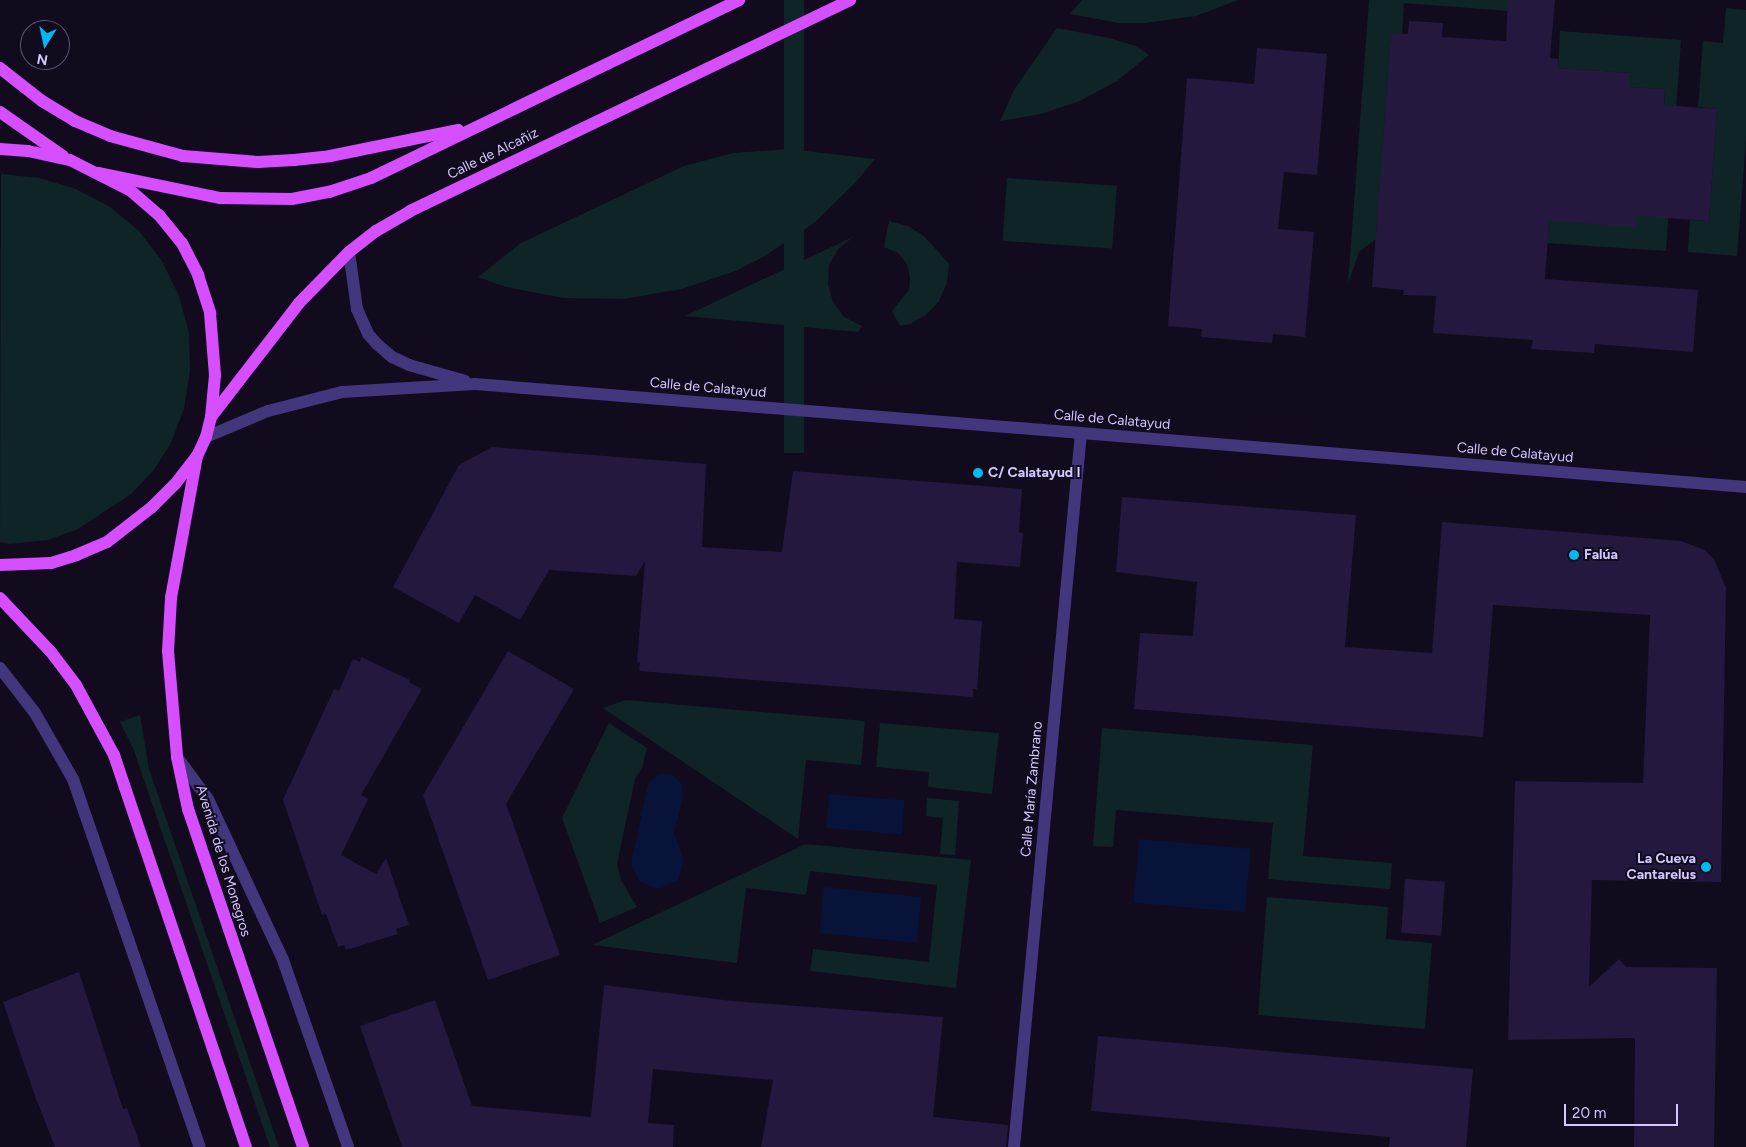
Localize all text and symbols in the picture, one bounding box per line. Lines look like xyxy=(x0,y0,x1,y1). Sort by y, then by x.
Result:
north arrow xyxy=(20,20,70,70)
text: N xyxy=(36,50,49,69)
street label: Calle de Alcañiz xyxy=(445,125,541,183)
street label: Calle de Calatayud xyxy=(649,375,767,401)
street label: Calle de Calatayud xyxy=(1053,407,1171,433)
street label: Calle de Calatayud xyxy=(1456,440,1574,466)
place label: C/ Calatayud I xyxy=(988,465,1081,481)
marker: C/ Calatayud I xyxy=(972,467,984,479)
place label: Falúa xyxy=(1584,547,1618,563)
marker: Falúa xyxy=(1568,549,1580,561)
street label: Calle María Zambrano xyxy=(1018,720,1046,858)
street label: Avenida de los Monegros xyxy=(192,783,254,939)
place label: La Cueva Cantarelus xyxy=(1626,851,1696,884)
marker: La Cueva Cantarelus xyxy=(1700,861,1712,873)
scale bar xyxy=(1566,1094,1680,1126)
text: 20 m xyxy=(1572,1104,1606,1122)

